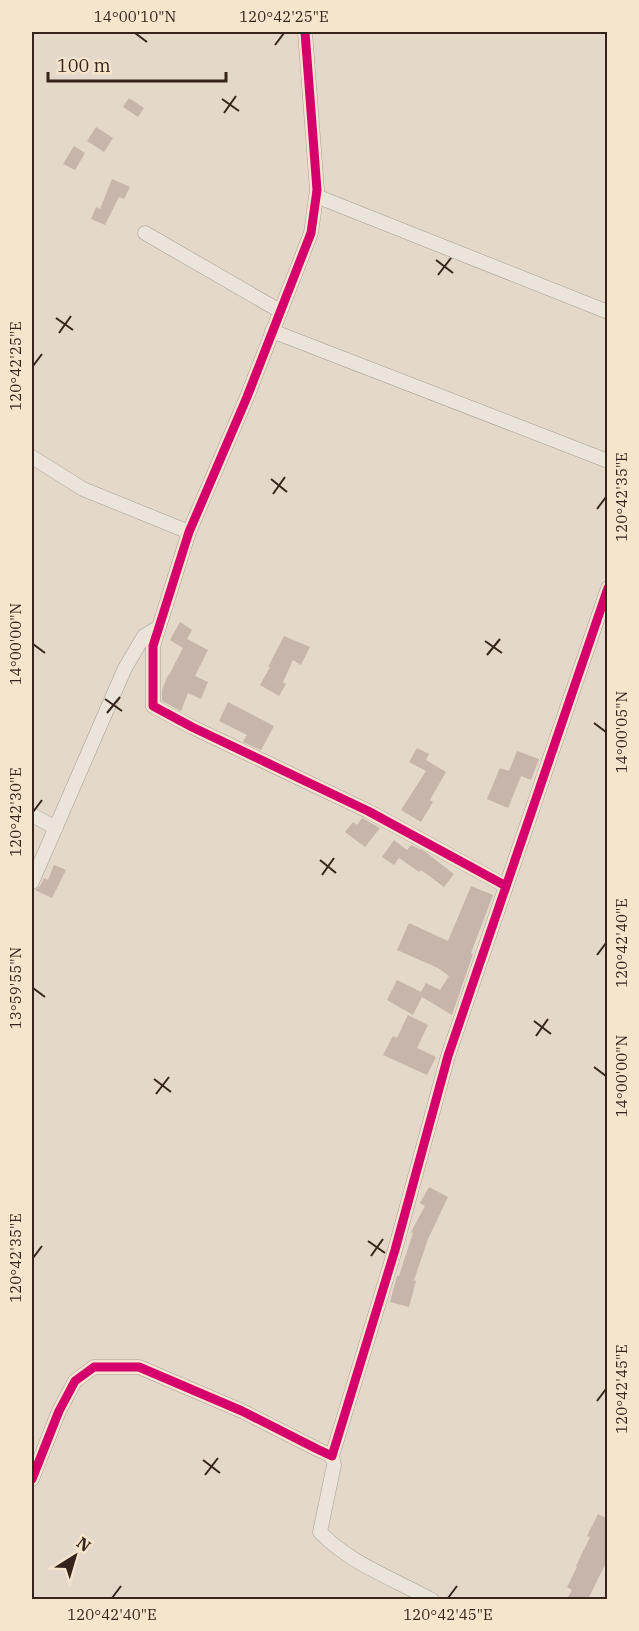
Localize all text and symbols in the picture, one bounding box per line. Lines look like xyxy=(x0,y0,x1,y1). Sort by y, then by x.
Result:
text: 14°00'10"N xyxy=(94,7,176,26)
text: 120°42'25"E xyxy=(239,7,329,26)
scale bar xyxy=(48,45,226,83)
text: 100 m xyxy=(57,54,111,77)
text: 120°42'25"E xyxy=(6,321,25,411)
text: 120°42'35"E xyxy=(612,452,631,542)
text: 14°00'00"N xyxy=(6,603,25,685)
text: 14°00'05"N xyxy=(612,691,631,773)
text: 120°42'30"E xyxy=(6,767,25,857)
text: 120°42'40"E xyxy=(612,898,631,988)
text: 13°59'55"N xyxy=(6,947,25,1029)
text: 14°00'00"N xyxy=(612,1035,631,1117)
text: 120°42'35"E xyxy=(6,1213,25,1303)
text: 120°42'45"E xyxy=(612,1344,631,1434)
north arrow xyxy=(45,1526,105,1586)
text: N xyxy=(73,1532,95,1556)
text: 120°42'40"E xyxy=(67,1605,157,1624)
text: 120°42'45"E xyxy=(403,1605,493,1624)

